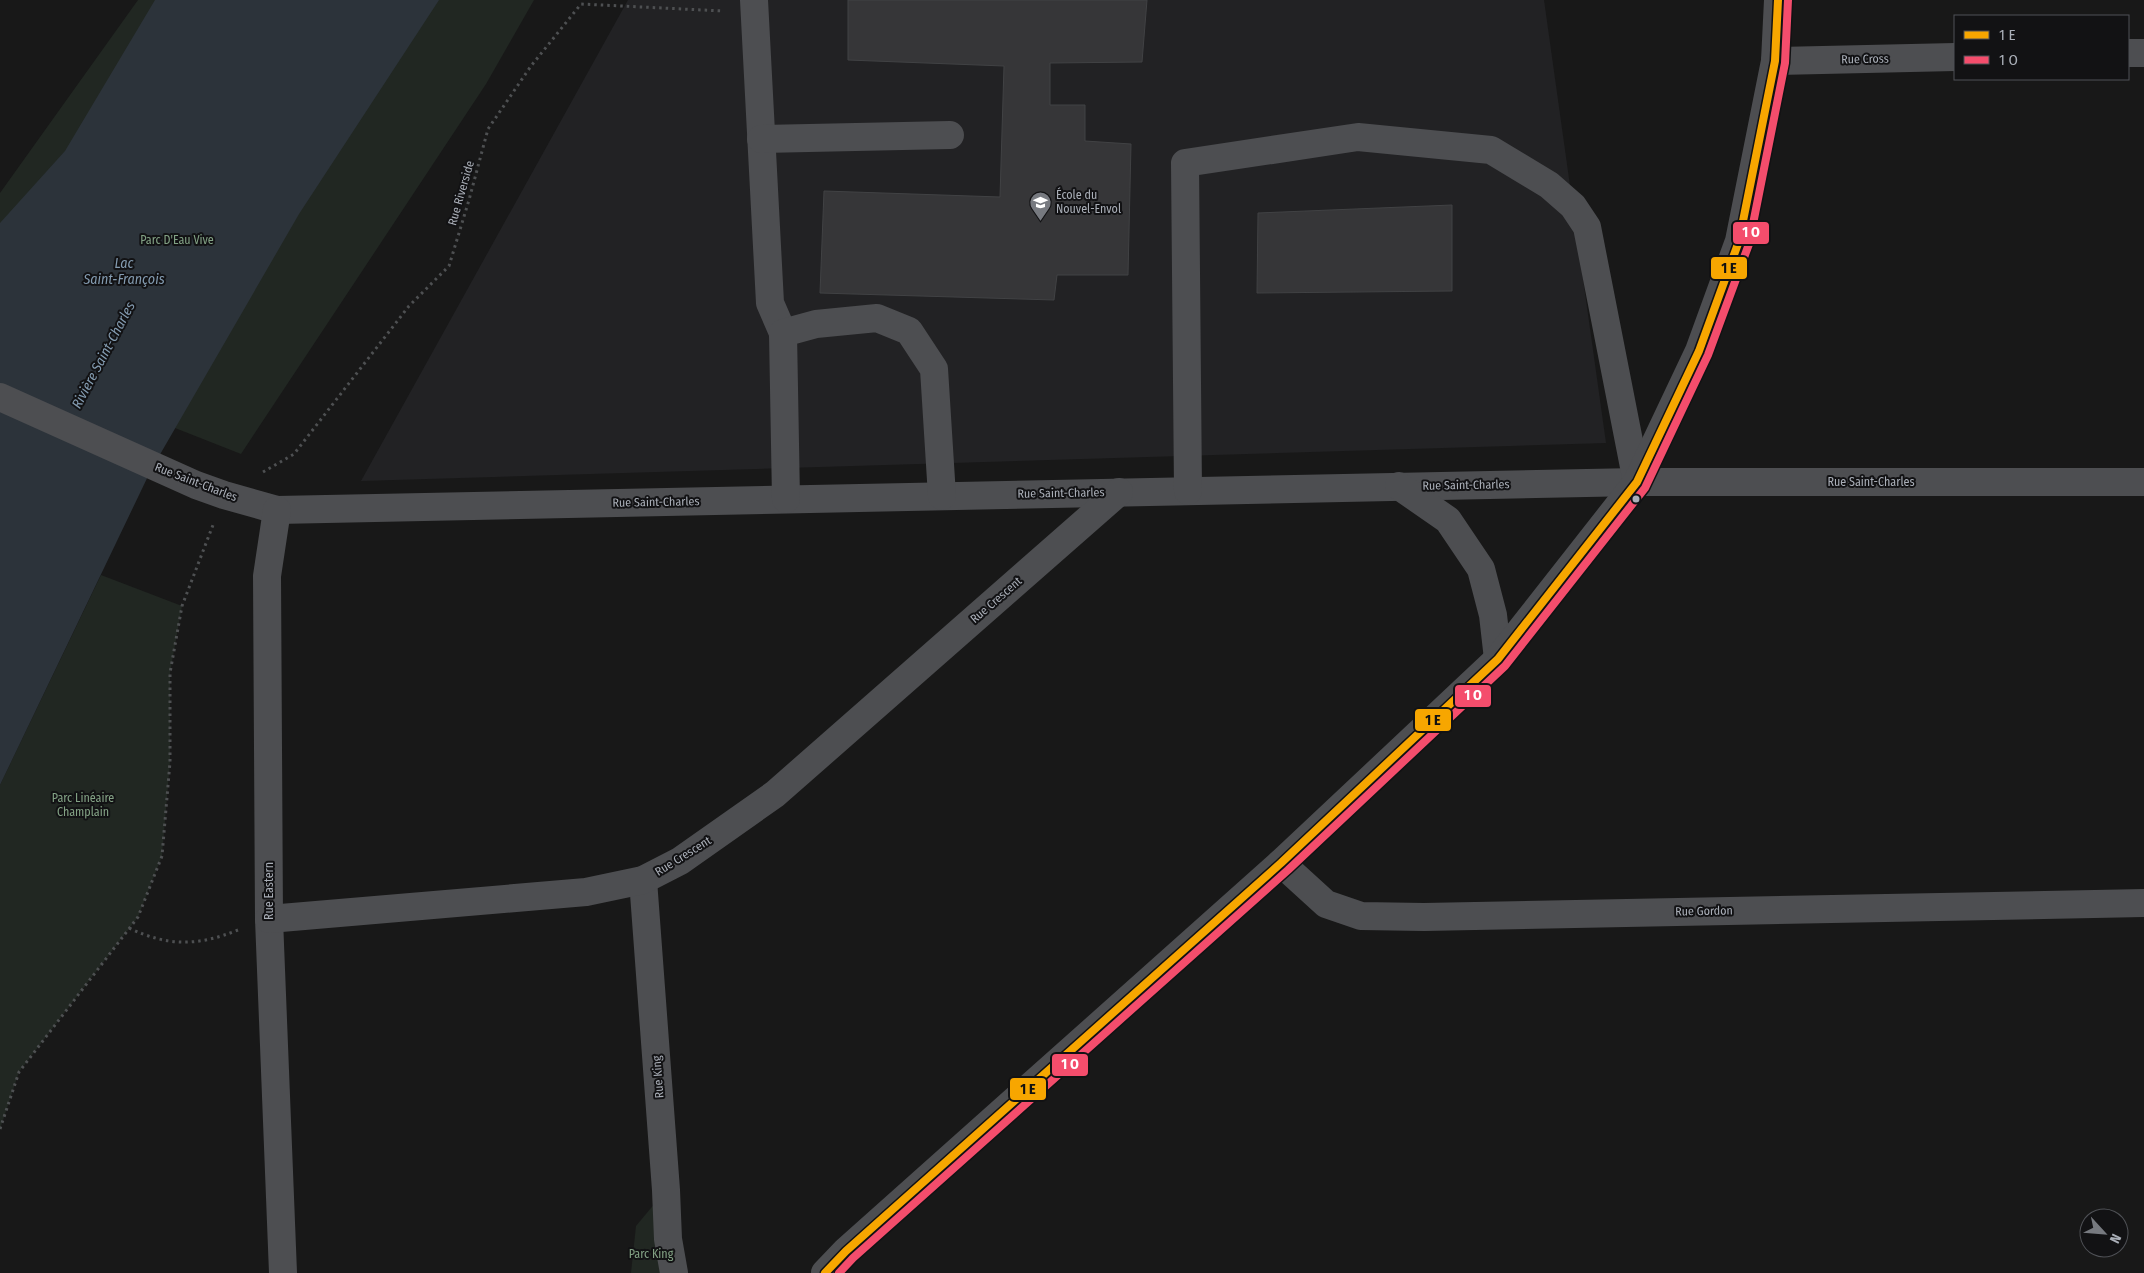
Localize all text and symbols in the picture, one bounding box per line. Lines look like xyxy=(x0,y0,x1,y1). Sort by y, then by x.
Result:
legend xyxy=(1954,15,2129,80)
text: 1 E xyxy=(1999,26,2015,44)
text: 1 O xyxy=(1999,51,2018,69)
street label: Rue Cross xyxy=(1841,52,1889,66)
street label: Rue Riverside xyxy=(445,159,477,227)
place label: École du Nouvel-Envol xyxy=(1056,187,1121,216)
school or university icon: École du Nouvel-Envol xyxy=(1028,190,1052,221)
line badge: 1 O xyxy=(1732,221,1770,245)
text: 1 O xyxy=(1742,224,1760,241)
park label: Parc D'Eau Vive xyxy=(140,233,214,247)
water label: Lac Saint-François xyxy=(82,255,165,288)
line badge: 1 E xyxy=(1710,256,1748,280)
text: 1 E xyxy=(1721,260,1737,277)
water label: Rivière Saint-Charles xyxy=(68,299,139,411)
street label: Rue Saint-Charles xyxy=(153,460,239,504)
street label: Rue Saint-Charles xyxy=(1827,475,1915,489)
street label: Rue Saint-Charles xyxy=(1422,477,1510,493)
street label: Rue Saint-Charles xyxy=(1017,485,1105,501)
street label: Rue Saint-Charles xyxy=(612,494,700,510)
unlabelled marker xyxy=(1631,494,1641,504)
street label: Rue Crescent xyxy=(967,574,1025,626)
line badge: 1 O xyxy=(1454,684,1492,708)
text: 1 O xyxy=(1464,687,1482,704)
line badge: 1 E xyxy=(1414,708,1452,732)
text: 1 E xyxy=(1425,712,1441,729)
park label: Parc Linéaire Champlain xyxy=(52,791,114,819)
street label: Rue Crescent xyxy=(652,833,714,879)
street label: Rue Eastern xyxy=(262,862,276,920)
street label: Rue Gordon xyxy=(1675,903,1733,919)
line badge: 1 O xyxy=(1051,1053,1089,1077)
street label: Rue King xyxy=(649,1055,666,1099)
text: 1 O xyxy=(1061,1056,1079,1073)
line badge: 1 E xyxy=(1009,1077,1047,1101)
text: 1 E xyxy=(1020,1081,1036,1098)
north arrow xyxy=(2079,1208,2129,1258)
text: N xyxy=(2106,1231,2125,1246)
park label: Parc King xyxy=(629,1247,674,1261)

